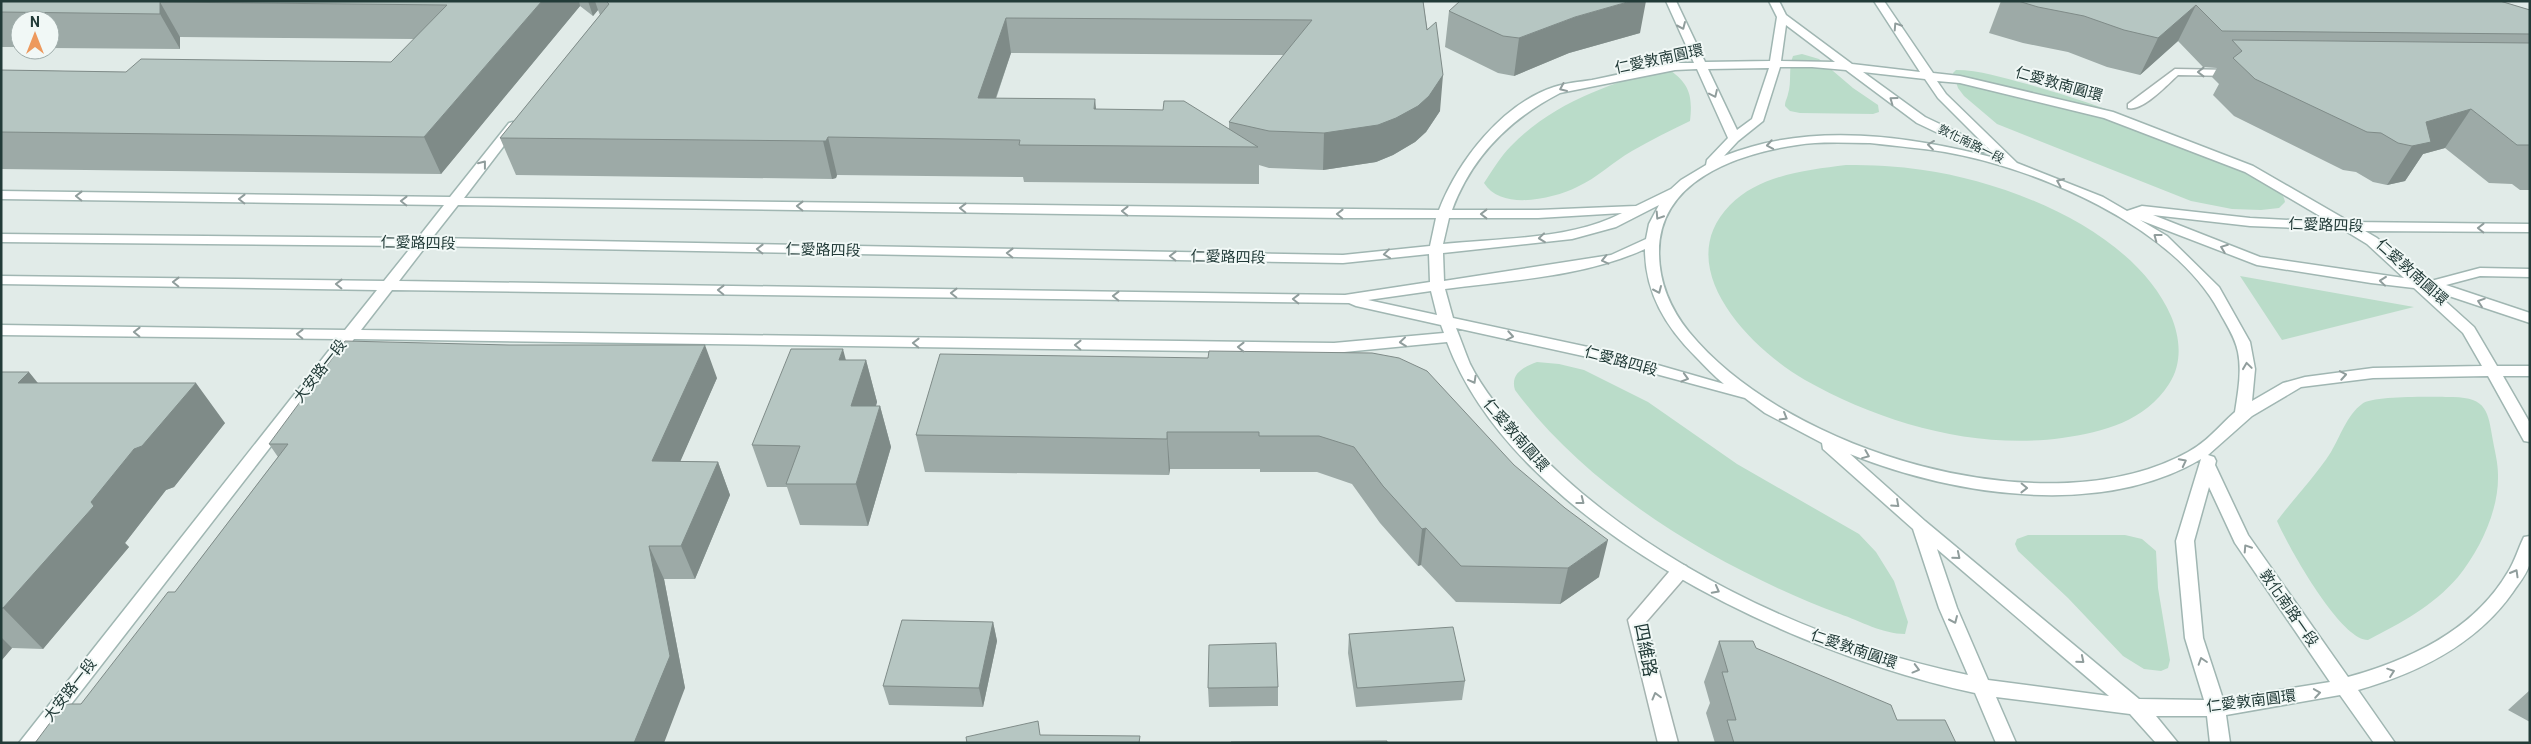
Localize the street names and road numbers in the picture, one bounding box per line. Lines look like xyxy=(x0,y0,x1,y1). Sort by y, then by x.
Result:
street label: 仁愛敦南圓環 xyxy=(1613,41,1705,77)
street label: 仁愛敦南圓環 xyxy=(2013,63,2105,105)
street label: 敦化南路一段 xyxy=(1936,122,2006,166)
street label: 仁愛路四段 xyxy=(2288,215,2364,235)
street label: 仁愛路四段 xyxy=(380,233,456,253)
street label: 仁愛敦南圓環 xyxy=(2373,235,2451,309)
street label: 仁愛路四段 xyxy=(785,240,861,260)
street label: 仁愛路四段 xyxy=(1190,247,1266,267)
street label: 大安路一段 xyxy=(290,336,350,406)
street label: 仁愛路四段 xyxy=(1582,343,1660,379)
street label: 仁愛敦南圓環 xyxy=(1480,395,1552,475)
street label: 敦化南路一段 xyxy=(2256,566,2322,650)
street label: 四維路 xyxy=(1631,621,1661,679)
street label: 仁愛敦南圓環 xyxy=(1809,626,1899,672)
street label: 大安路一段 xyxy=(40,655,100,725)
street label: 仁愛敦南圓環 xyxy=(2205,687,2297,715)

